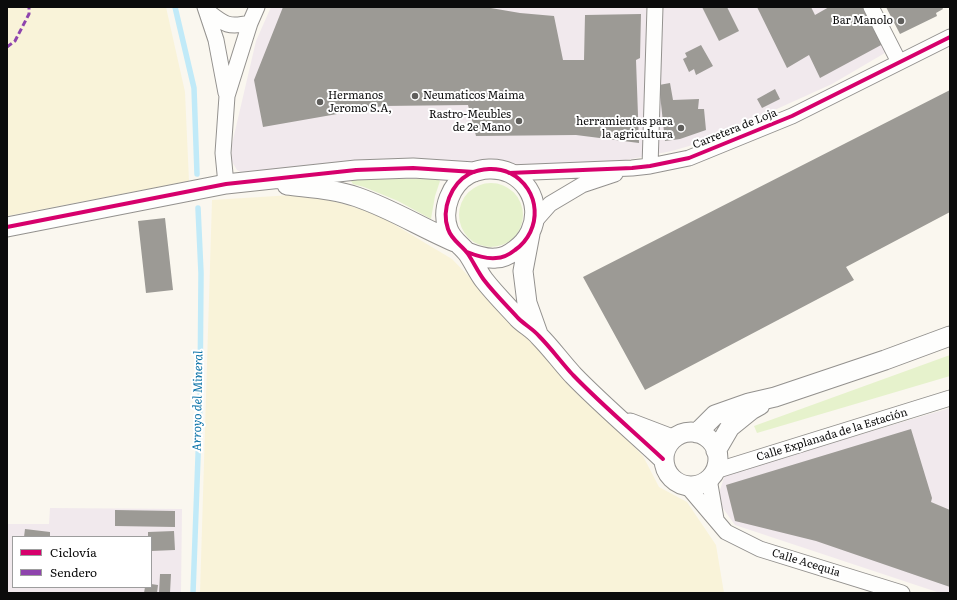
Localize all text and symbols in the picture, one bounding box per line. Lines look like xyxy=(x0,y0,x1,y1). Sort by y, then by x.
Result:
place label: Bar Manolo xyxy=(832,14,893,28)
marker: Bar Manolo xyxy=(896,16,906,26)
place label: Hermanos Jeromo S.A, xyxy=(328,89,392,115)
place label: Neumaticos Maima xyxy=(423,89,525,103)
marker: Neumaticos Maima xyxy=(410,91,420,101)
marker: Hermanos Jeromo S.A, xyxy=(315,97,325,107)
street label: Carretera de Loja xyxy=(691,106,779,152)
place label: Rastro-Meubles de 2e Mano xyxy=(429,108,511,134)
place label: herramientas para la agricultura xyxy=(576,115,673,141)
marker: Rastro-Meubles de 2e Mano xyxy=(514,116,524,126)
marker: herramientas para la agricultura xyxy=(676,123,686,133)
water label: Arroyo del Mineral xyxy=(190,350,206,452)
street label: Calle Explanada de la Estación xyxy=(755,406,909,464)
legend xyxy=(12,536,152,588)
text: Ciclovía xyxy=(50,543,97,561)
street label: Calle Acequia xyxy=(770,546,842,580)
text: Sendero xyxy=(50,563,97,581)

